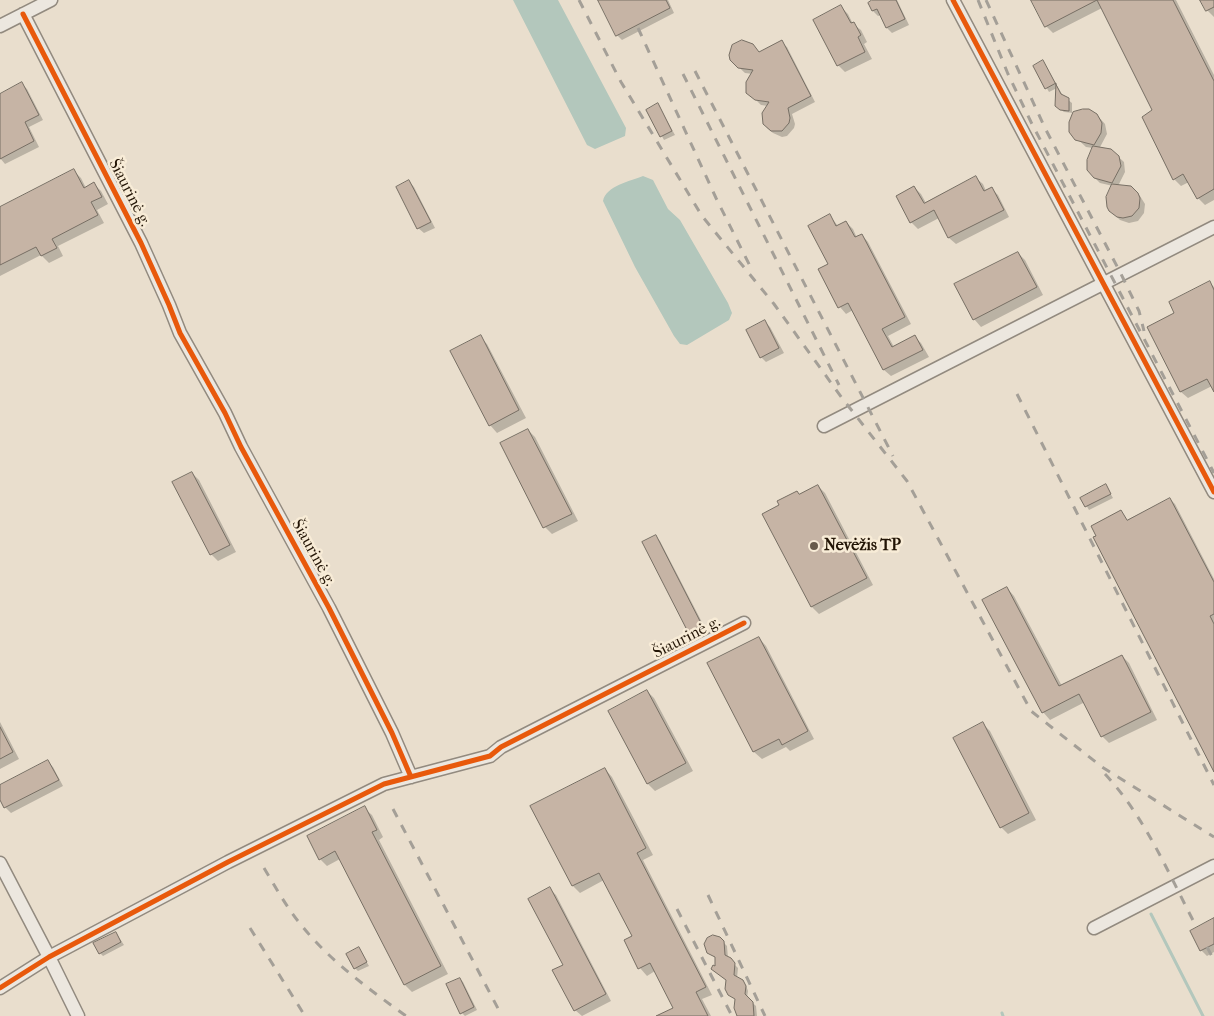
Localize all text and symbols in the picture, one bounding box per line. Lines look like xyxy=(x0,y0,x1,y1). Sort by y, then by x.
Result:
street label: Šiaurinė g. xyxy=(104,156,154,230)
street label: Šiaurinė g. xyxy=(287,516,339,590)
place label: Nevėžis TP xyxy=(824,536,901,556)
marker: Nevėžis TP xyxy=(808,540,820,552)
street label: Šiaurinė g. xyxy=(650,613,724,663)

